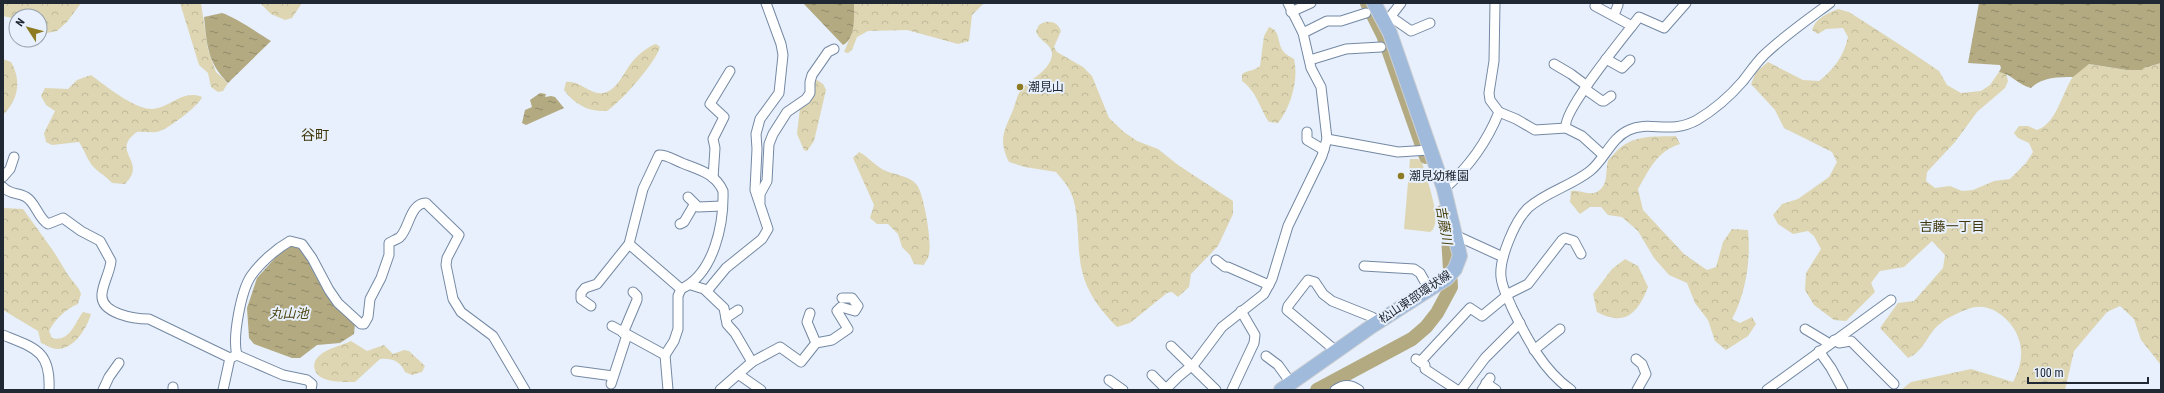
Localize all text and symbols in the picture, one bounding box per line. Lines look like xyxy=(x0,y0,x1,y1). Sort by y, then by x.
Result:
north arrow xyxy=(8,8,48,48)
text: N xyxy=(13,16,28,29)
place label: 潮見山 xyxy=(1028,80,1064,94)
marker: 潮見山 xyxy=(1015,82,1025,92)
district label: 谷町 xyxy=(301,127,329,143)
place label: 潮見幼稚園 xyxy=(1409,169,1469,183)
marker: 潮見幼稚園 xyxy=(1396,171,1406,181)
water label: 吉藤川 xyxy=(1433,204,1455,247)
district label: 吉藤一丁目 xyxy=(1919,219,1985,234)
street label: 松山東部環状線 xyxy=(1376,268,1454,326)
water label: 丸山池 xyxy=(269,306,310,321)
scale bar xyxy=(2028,359,2148,385)
text: 100 m xyxy=(2034,366,2064,380)

